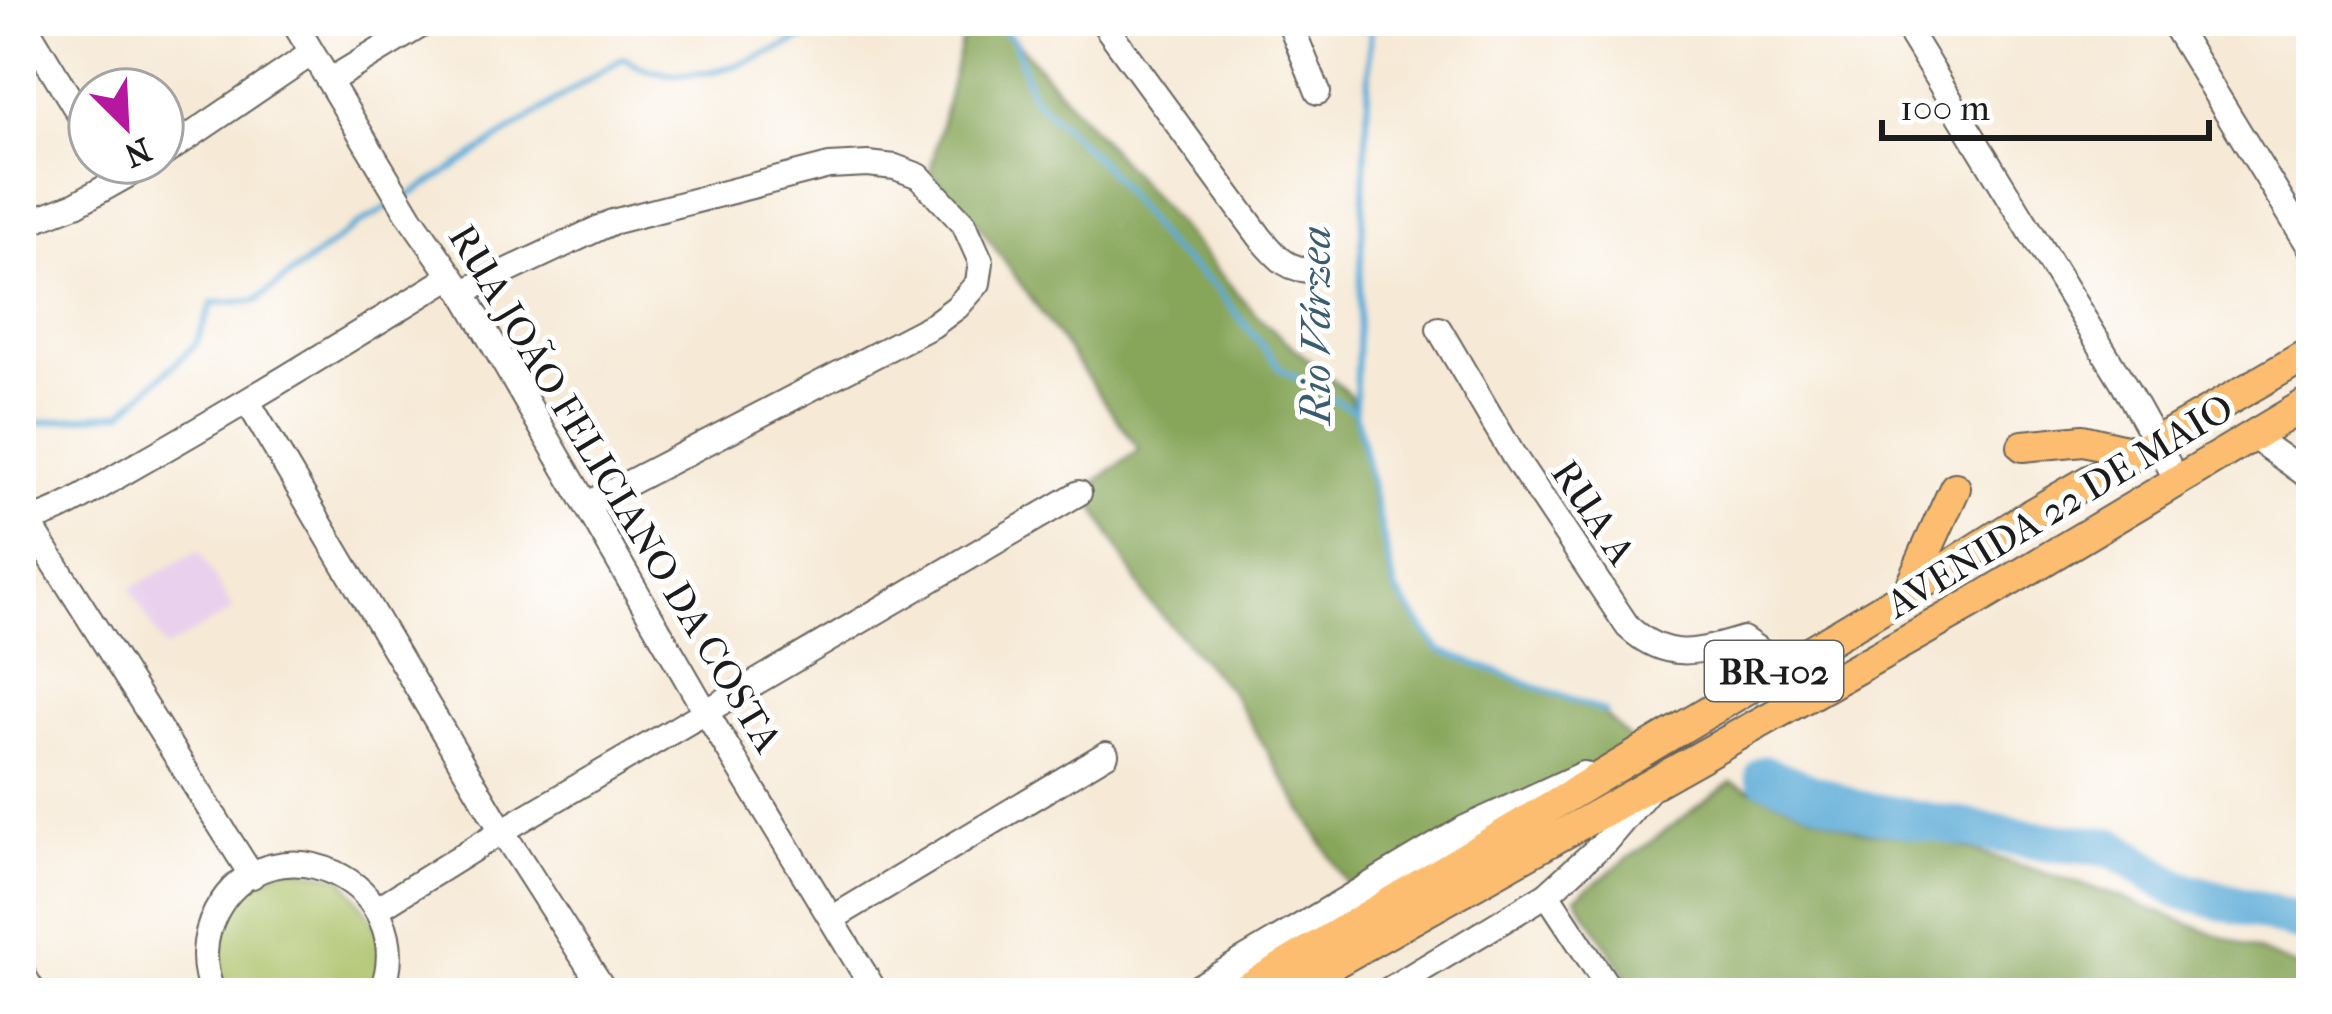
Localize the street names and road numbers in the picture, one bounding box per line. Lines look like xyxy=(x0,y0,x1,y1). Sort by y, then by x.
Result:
street label: RUA JOÃO FELICIANO DA COSTA xyxy=(439,216,792,761)
street label: AVENIDA 22 DE MAIO xyxy=(1876,384,2241,629)
street label: RUA A xyxy=(1542,452,1645,574)
road number: BR-102 xyxy=(1705,641,1843,701)

